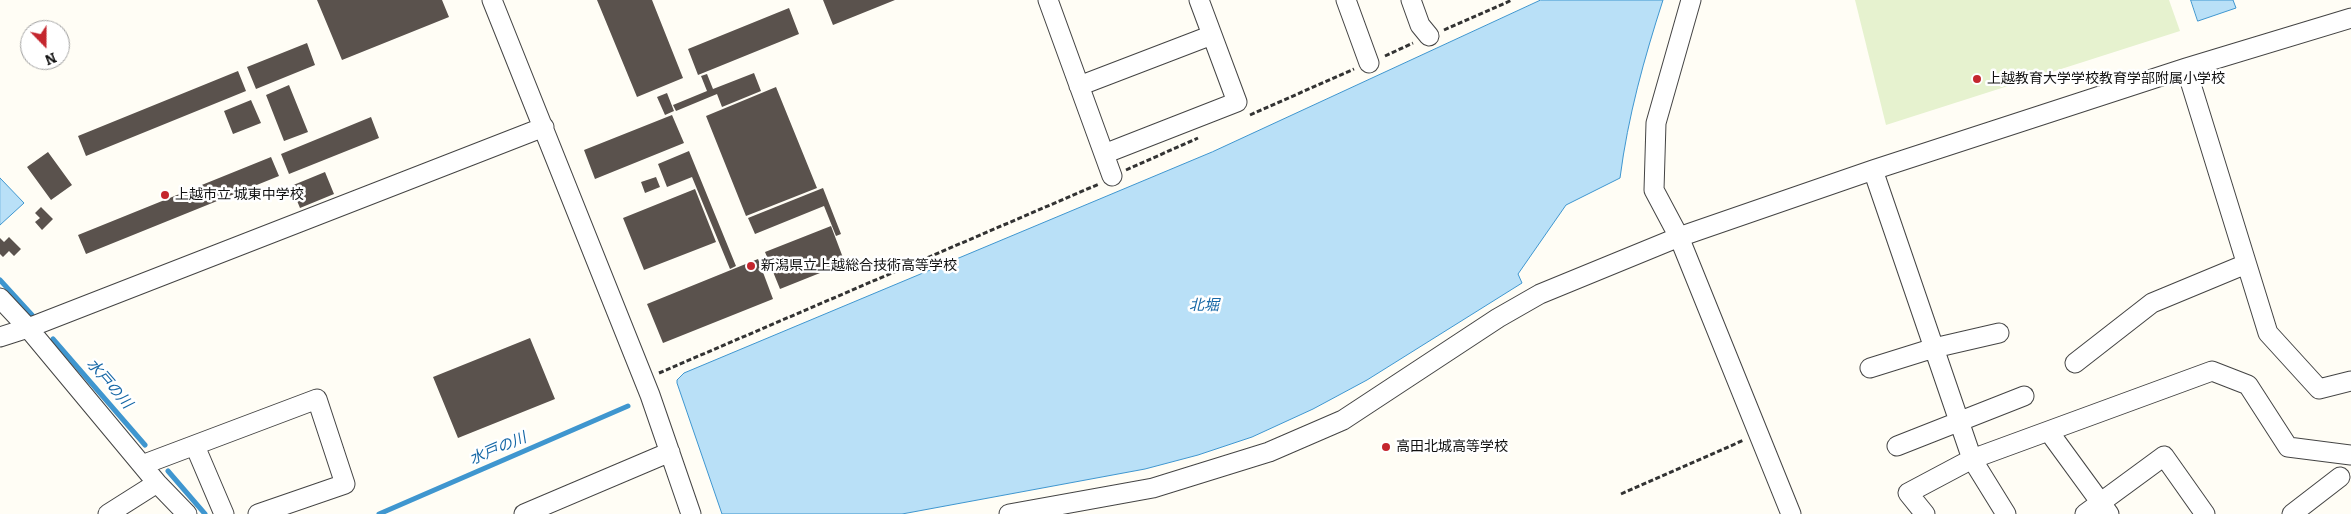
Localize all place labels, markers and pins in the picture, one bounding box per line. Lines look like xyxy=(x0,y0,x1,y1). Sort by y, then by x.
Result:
place label: 上越教育大学学校教育学部附属小学校 xyxy=(1987,71,2225,87)
marker: 上越教育大学学校教育学部附属小学校 xyxy=(1971,73,1983,85)
place label: 上越市立 城東中学校 xyxy=(175,187,304,203)
marker: 上越市立 城東中学校 xyxy=(159,189,171,201)
place label: 新潟県立上越総合技術高等学校 xyxy=(761,258,957,274)
marker: 新潟県立上越総合技術高等学校 xyxy=(745,260,757,272)
place label: 高田北城高等学校 xyxy=(1396,439,1508,455)
marker: 高田北城高等学校 xyxy=(1380,441,1392,453)

